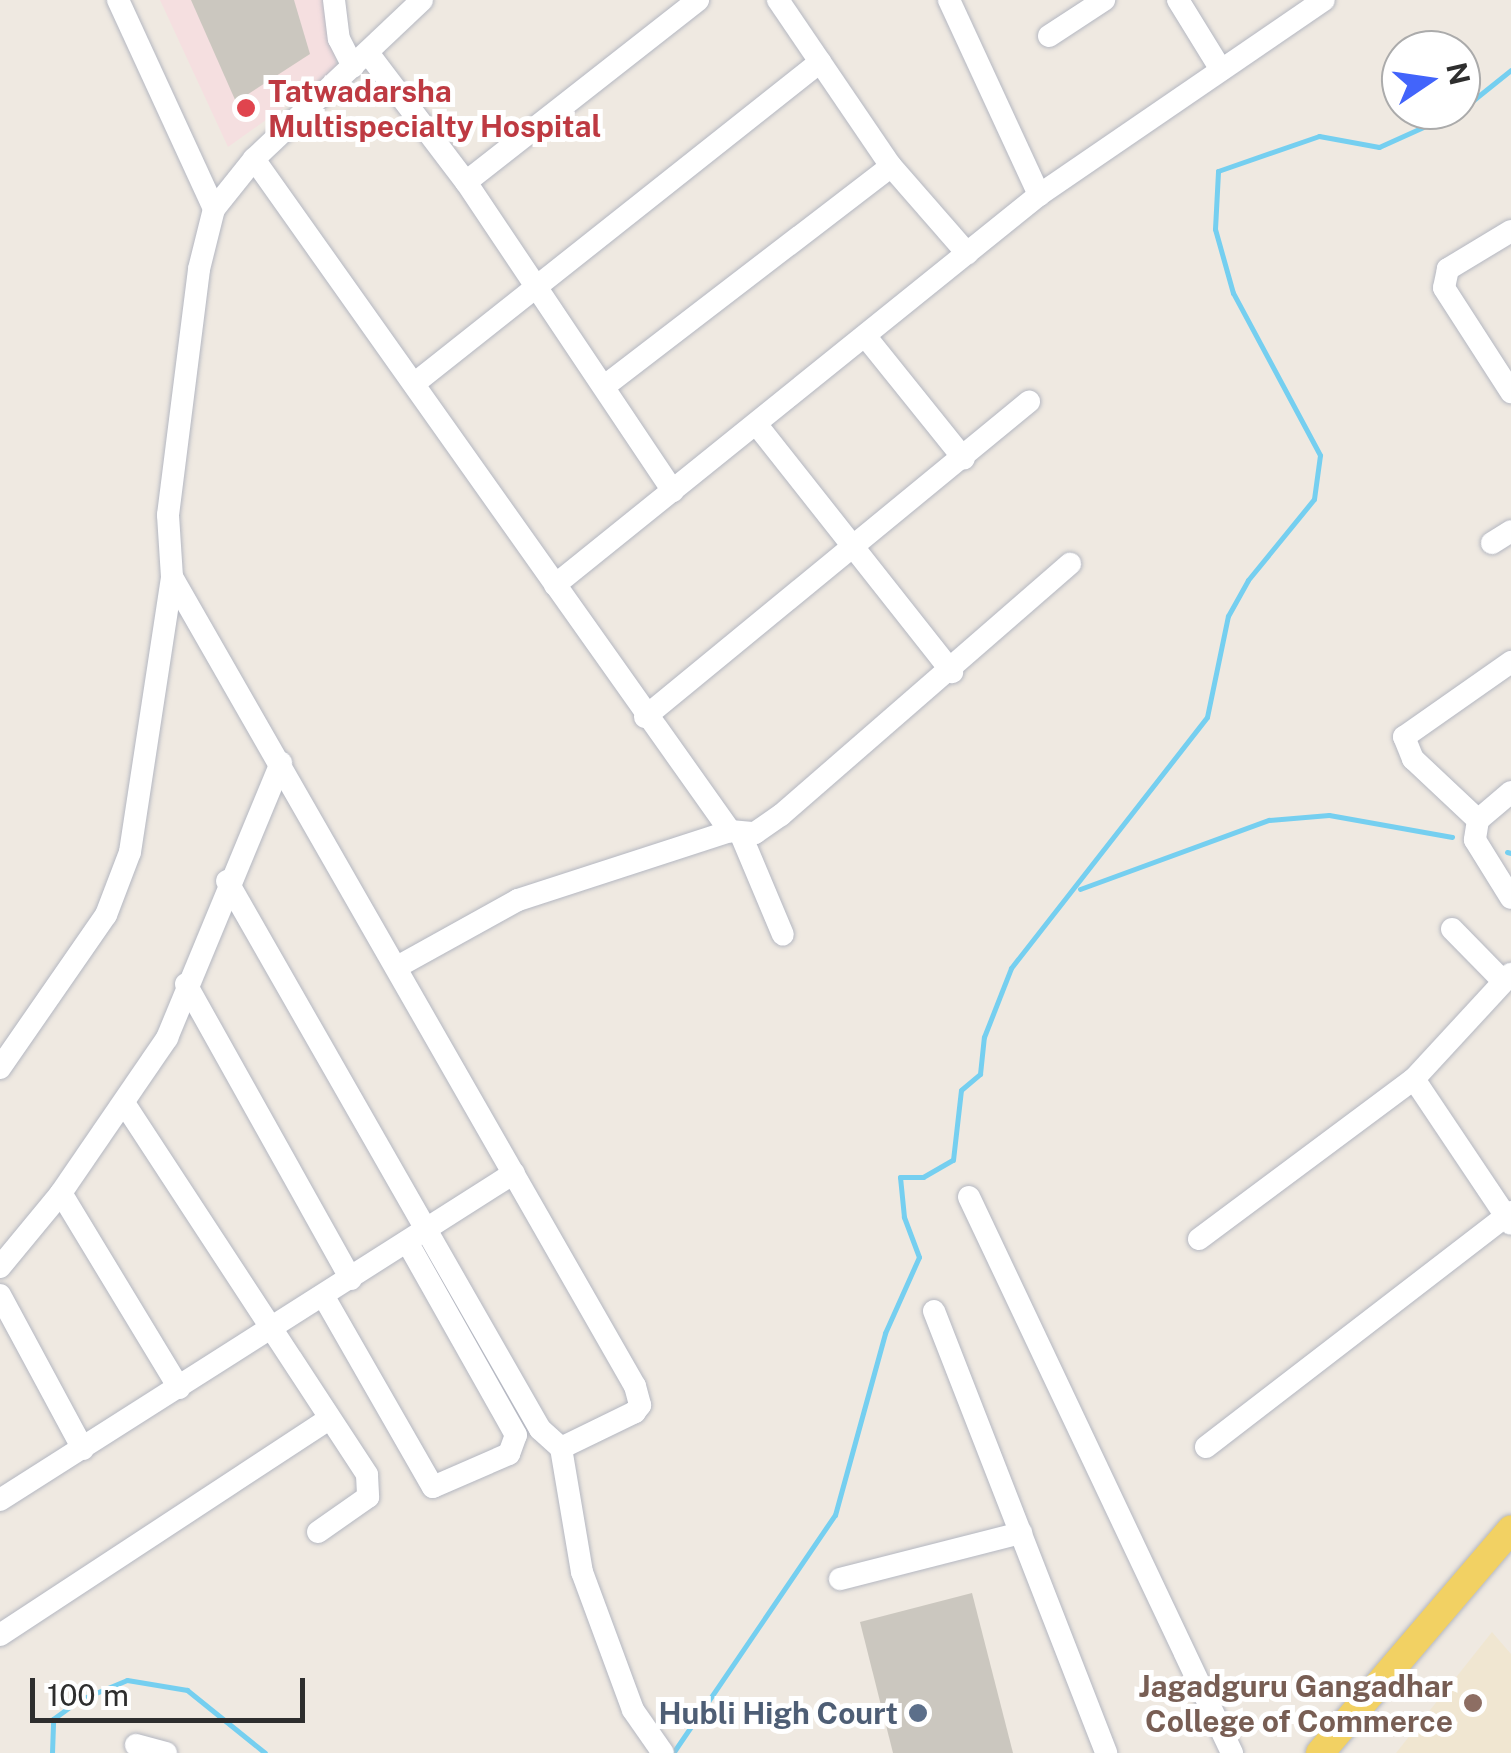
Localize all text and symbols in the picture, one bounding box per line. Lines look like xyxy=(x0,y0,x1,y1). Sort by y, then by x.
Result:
north arrow xyxy=(1381,30,1481,130)
text: N xyxy=(1440,59,1477,88)
place label: Tatwadarsha Multispecialty Hospital xyxy=(268,73,602,144)
marker: Tatwadarsha Multispecialty Hospital xyxy=(233,95,259,121)
scale bar xyxy=(35,1658,310,1720)
place label: Jagadguru Gangadhar College of Commerce xyxy=(1139,1668,1453,1738)
text: 100 m xyxy=(47,1677,129,1713)
marker: Jagadguru Gangadhar College of Commerce xyxy=(1462,1692,1484,1714)
place label: Hubli High Court xyxy=(658,1695,898,1731)
marker: Hubli High Court xyxy=(907,1702,929,1724)

